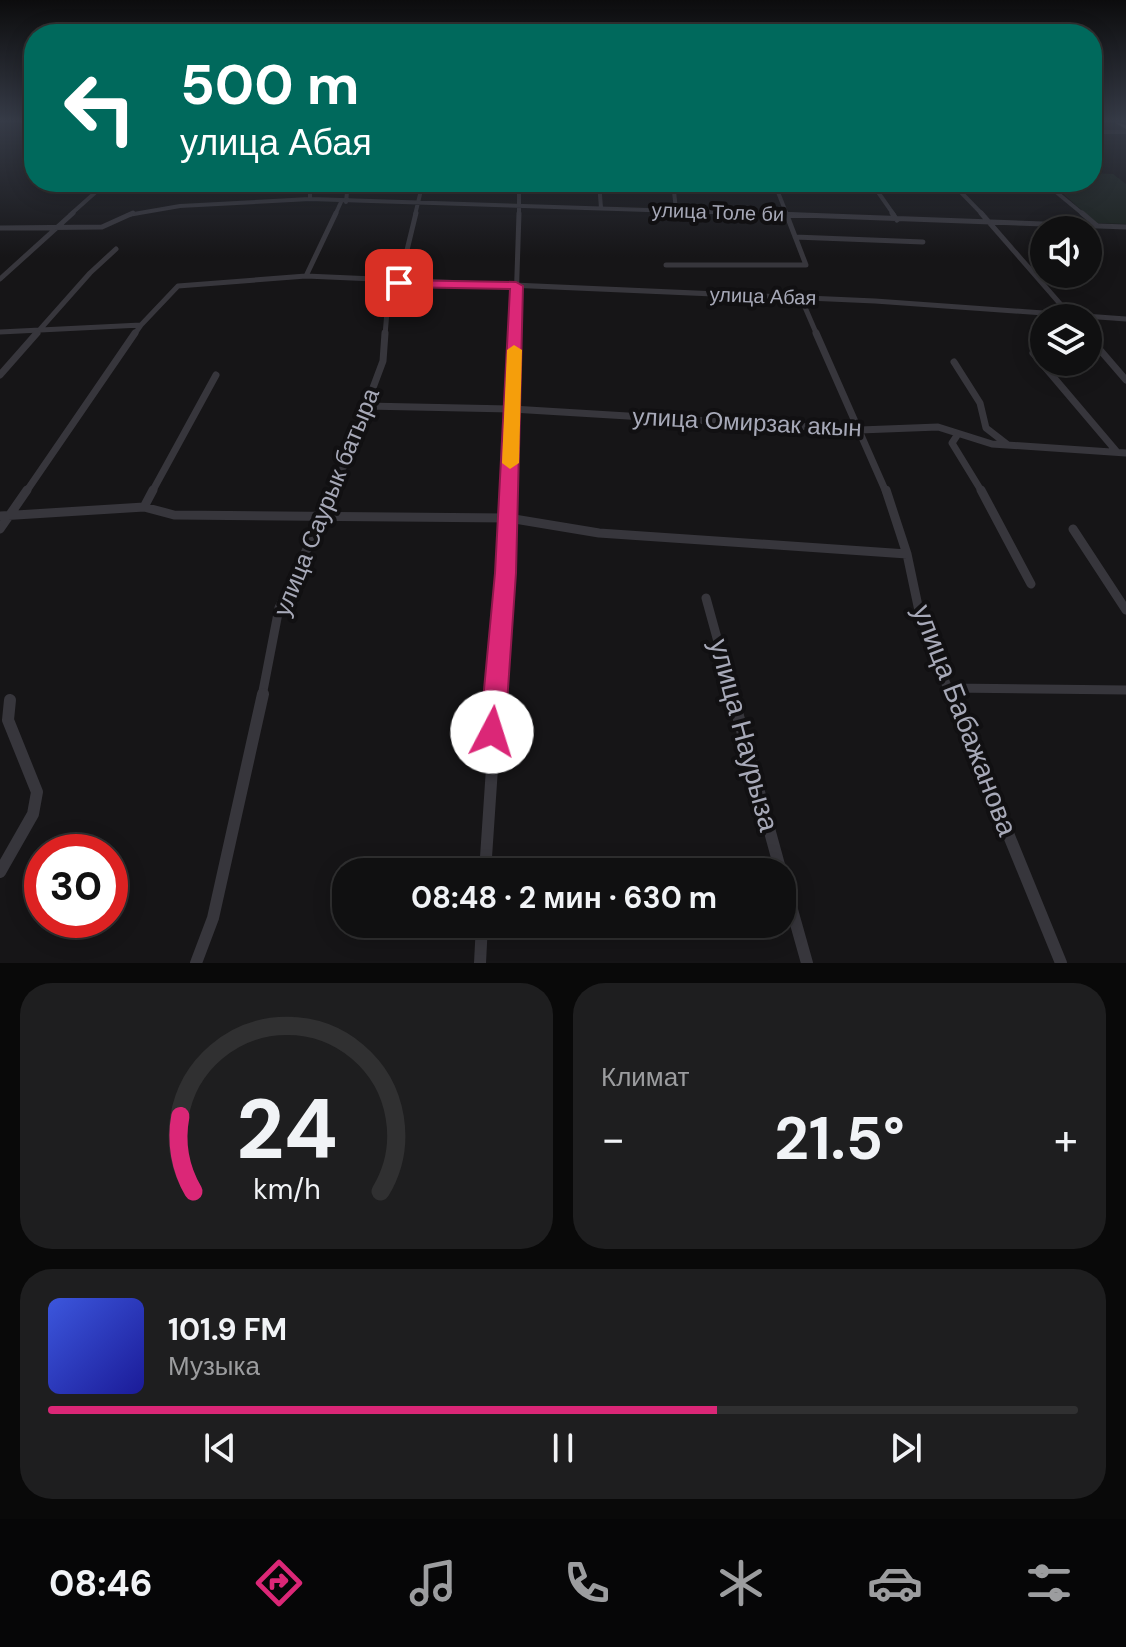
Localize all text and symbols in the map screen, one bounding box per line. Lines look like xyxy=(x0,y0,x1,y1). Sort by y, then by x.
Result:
text: 500 m xyxy=(180,48,360,121)
icon: left xyxy=(48,56,152,160)
text: улица Абая xyxy=(180,119,372,166)
street label: улица Толе би xyxy=(651,197,785,227)
map controls xyxy=(1030,216,1102,376)
button: sound xyxy=(1030,216,1102,288)
pin xyxy=(365,249,433,317)
icon: arrive xyxy=(377,261,421,305)
street label: улица Абая xyxy=(709,281,817,311)
button: layers xyxy=(1030,304,1102,376)
street label: улица Саурык батыра xyxy=(266,383,386,621)
street label: улица Омирзак акын xyxy=(632,401,862,443)
street label: улица Бабажанова xyxy=(904,599,1026,841)
street label: улица Наурыза xyxy=(701,635,788,836)
position arrow xyxy=(450,690,534,774)
speed limit sign: 30 xyxy=(24,834,128,938)
text: 08:48 · 2 мин · 630 m xyxy=(411,878,717,917)
text: Климат xyxy=(601,1060,690,1094)
text: 24 xyxy=(236,1075,337,1184)
text: 21.5° xyxy=(774,1099,905,1178)
text: − xyxy=(601,1110,625,1168)
text: + xyxy=(1054,1110,1078,1168)
text: km/h xyxy=(253,1171,320,1208)
text: 101.9 FM xyxy=(168,1310,287,1349)
text: Музыка xyxy=(168,1349,260,1383)
icon: previous xyxy=(198,1426,242,1470)
icon: pause xyxy=(541,1426,585,1470)
icon: next xyxy=(884,1426,928,1470)
icon: directions xyxy=(251,1555,307,1611)
icon: music xyxy=(405,1555,461,1611)
icon: phone xyxy=(559,1555,615,1611)
icon: climate xyxy=(713,1555,769,1611)
icon: car xyxy=(867,1555,923,1611)
icon: filters xyxy=(1021,1555,1077,1611)
text: 08:46 xyxy=(49,1560,153,1607)

